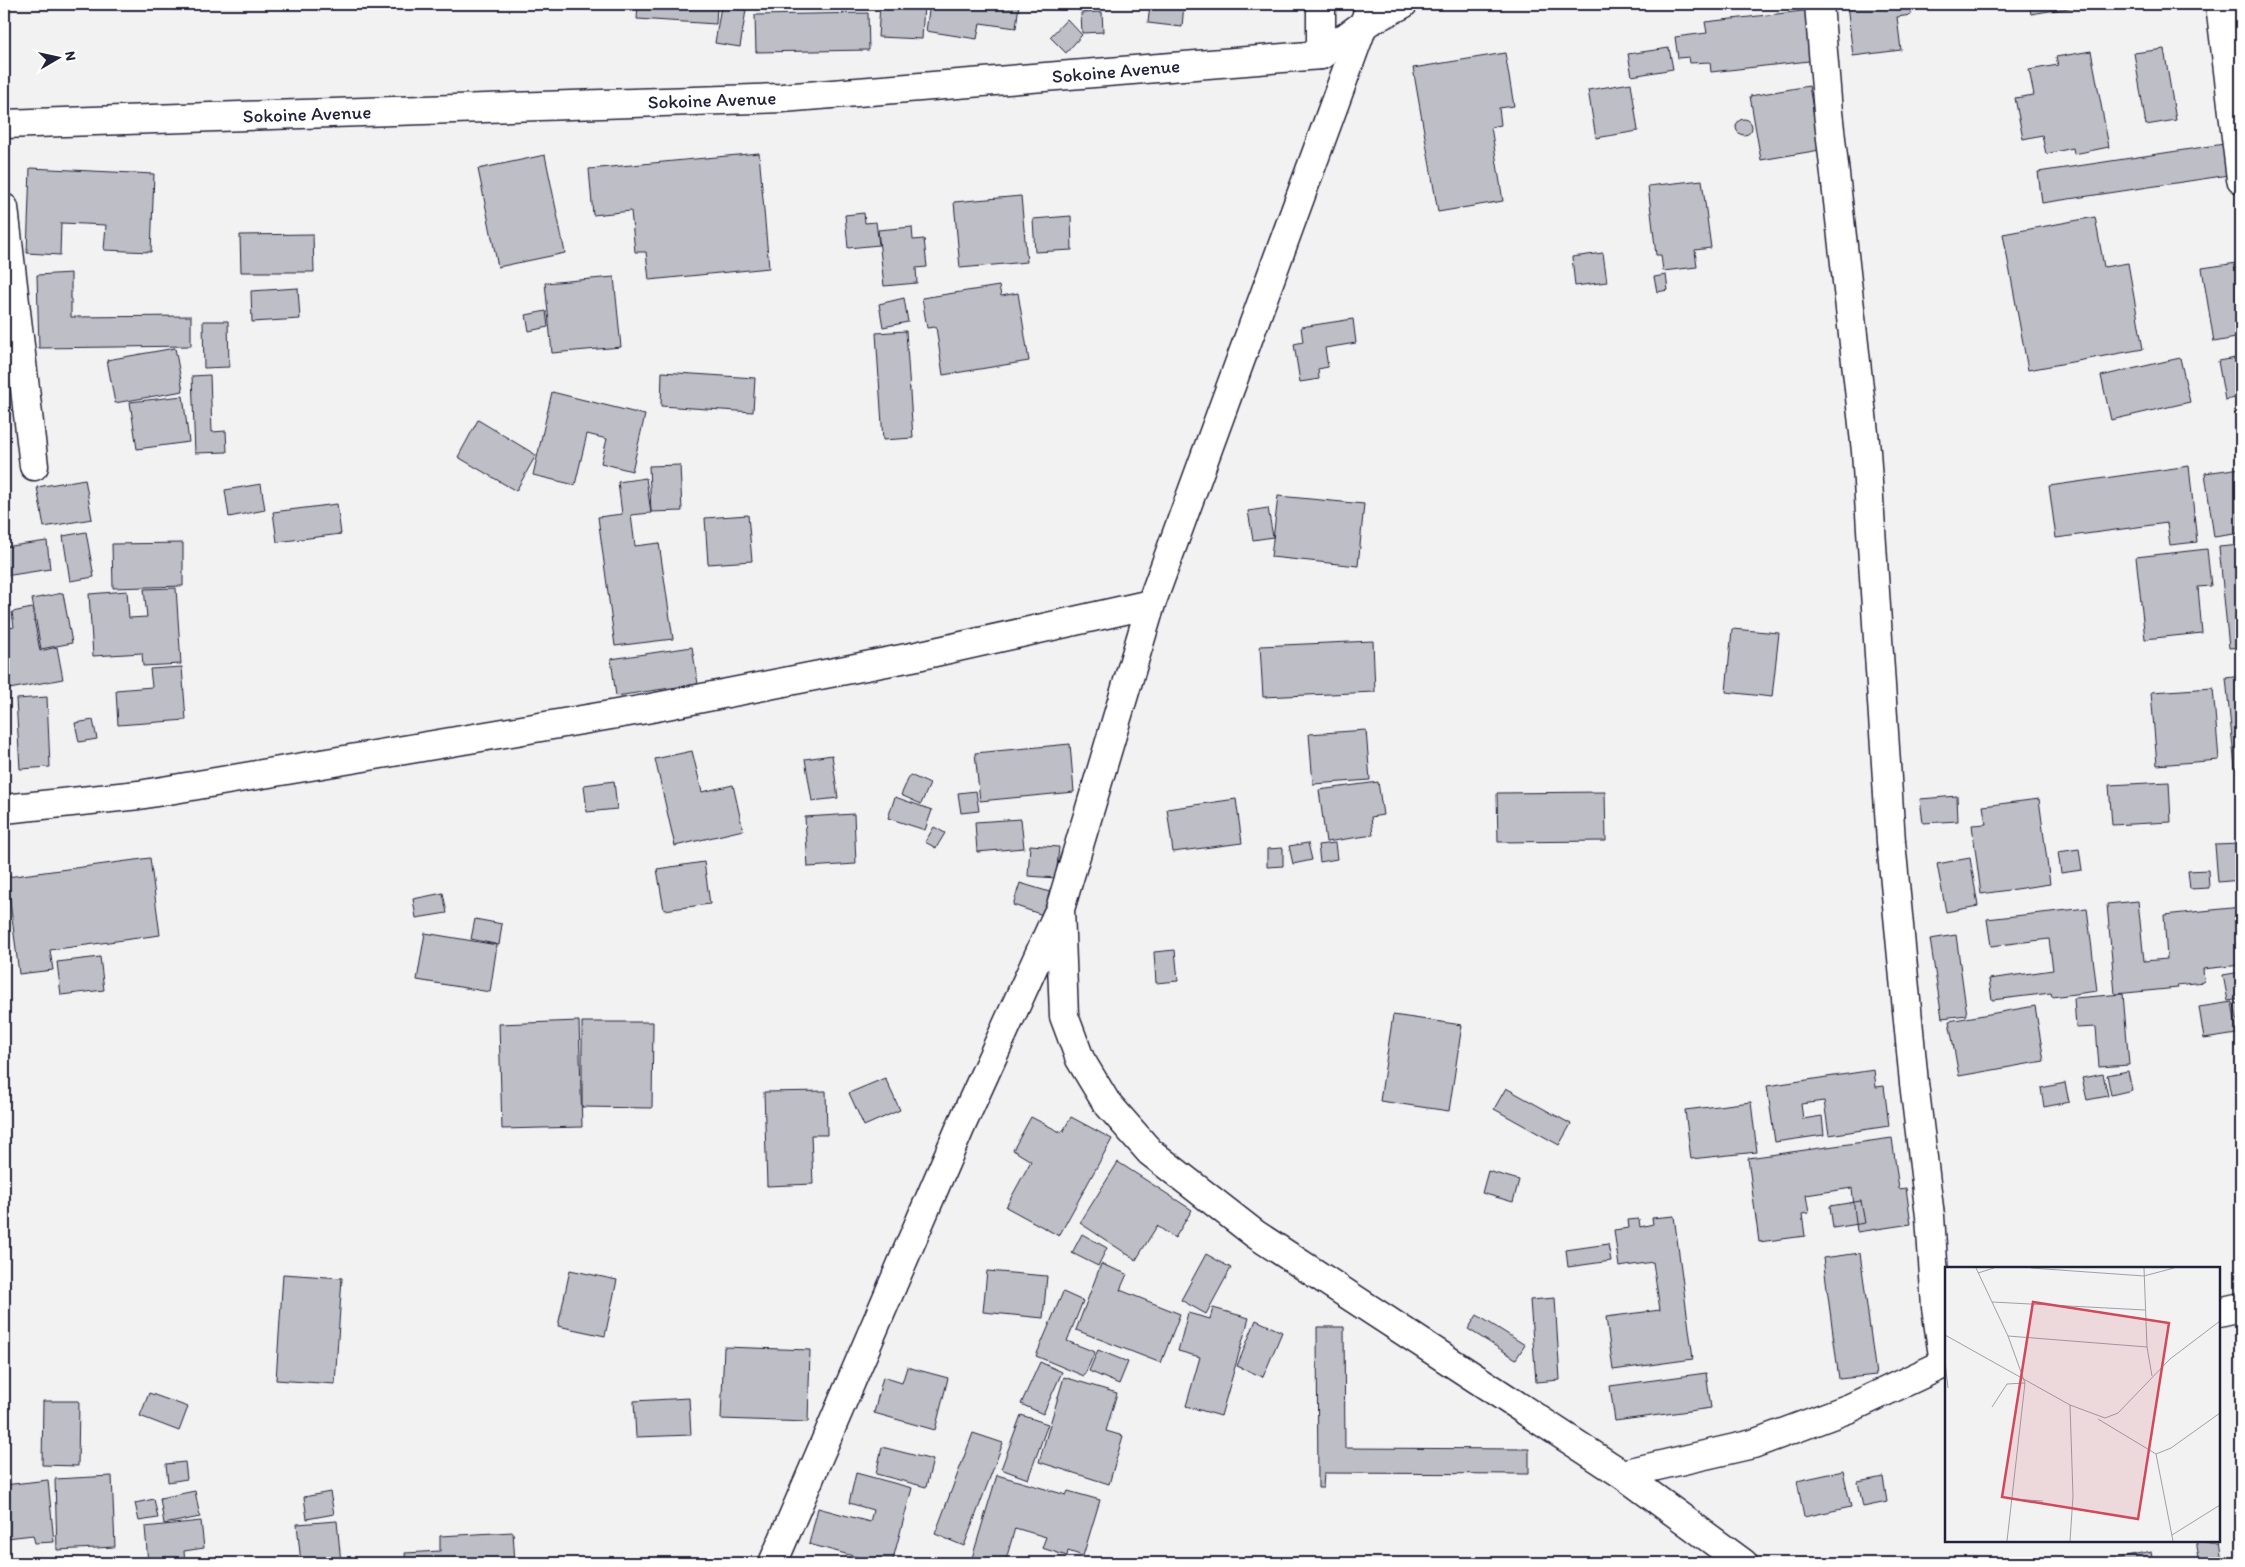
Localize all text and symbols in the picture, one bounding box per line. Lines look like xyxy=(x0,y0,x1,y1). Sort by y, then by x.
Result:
north arrow xyxy=(32,32,82,82)
text: N xyxy=(61,50,79,62)
street label: Sokoine Avenue xyxy=(1051,54,1181,88)
street label: Sokoine Avenue xyxy=(647,86,777,114)
street label: Sokoine Avenue xyxy=(242,100,372,128)
inset map xyxy=(1945,1267,2220,1542)

